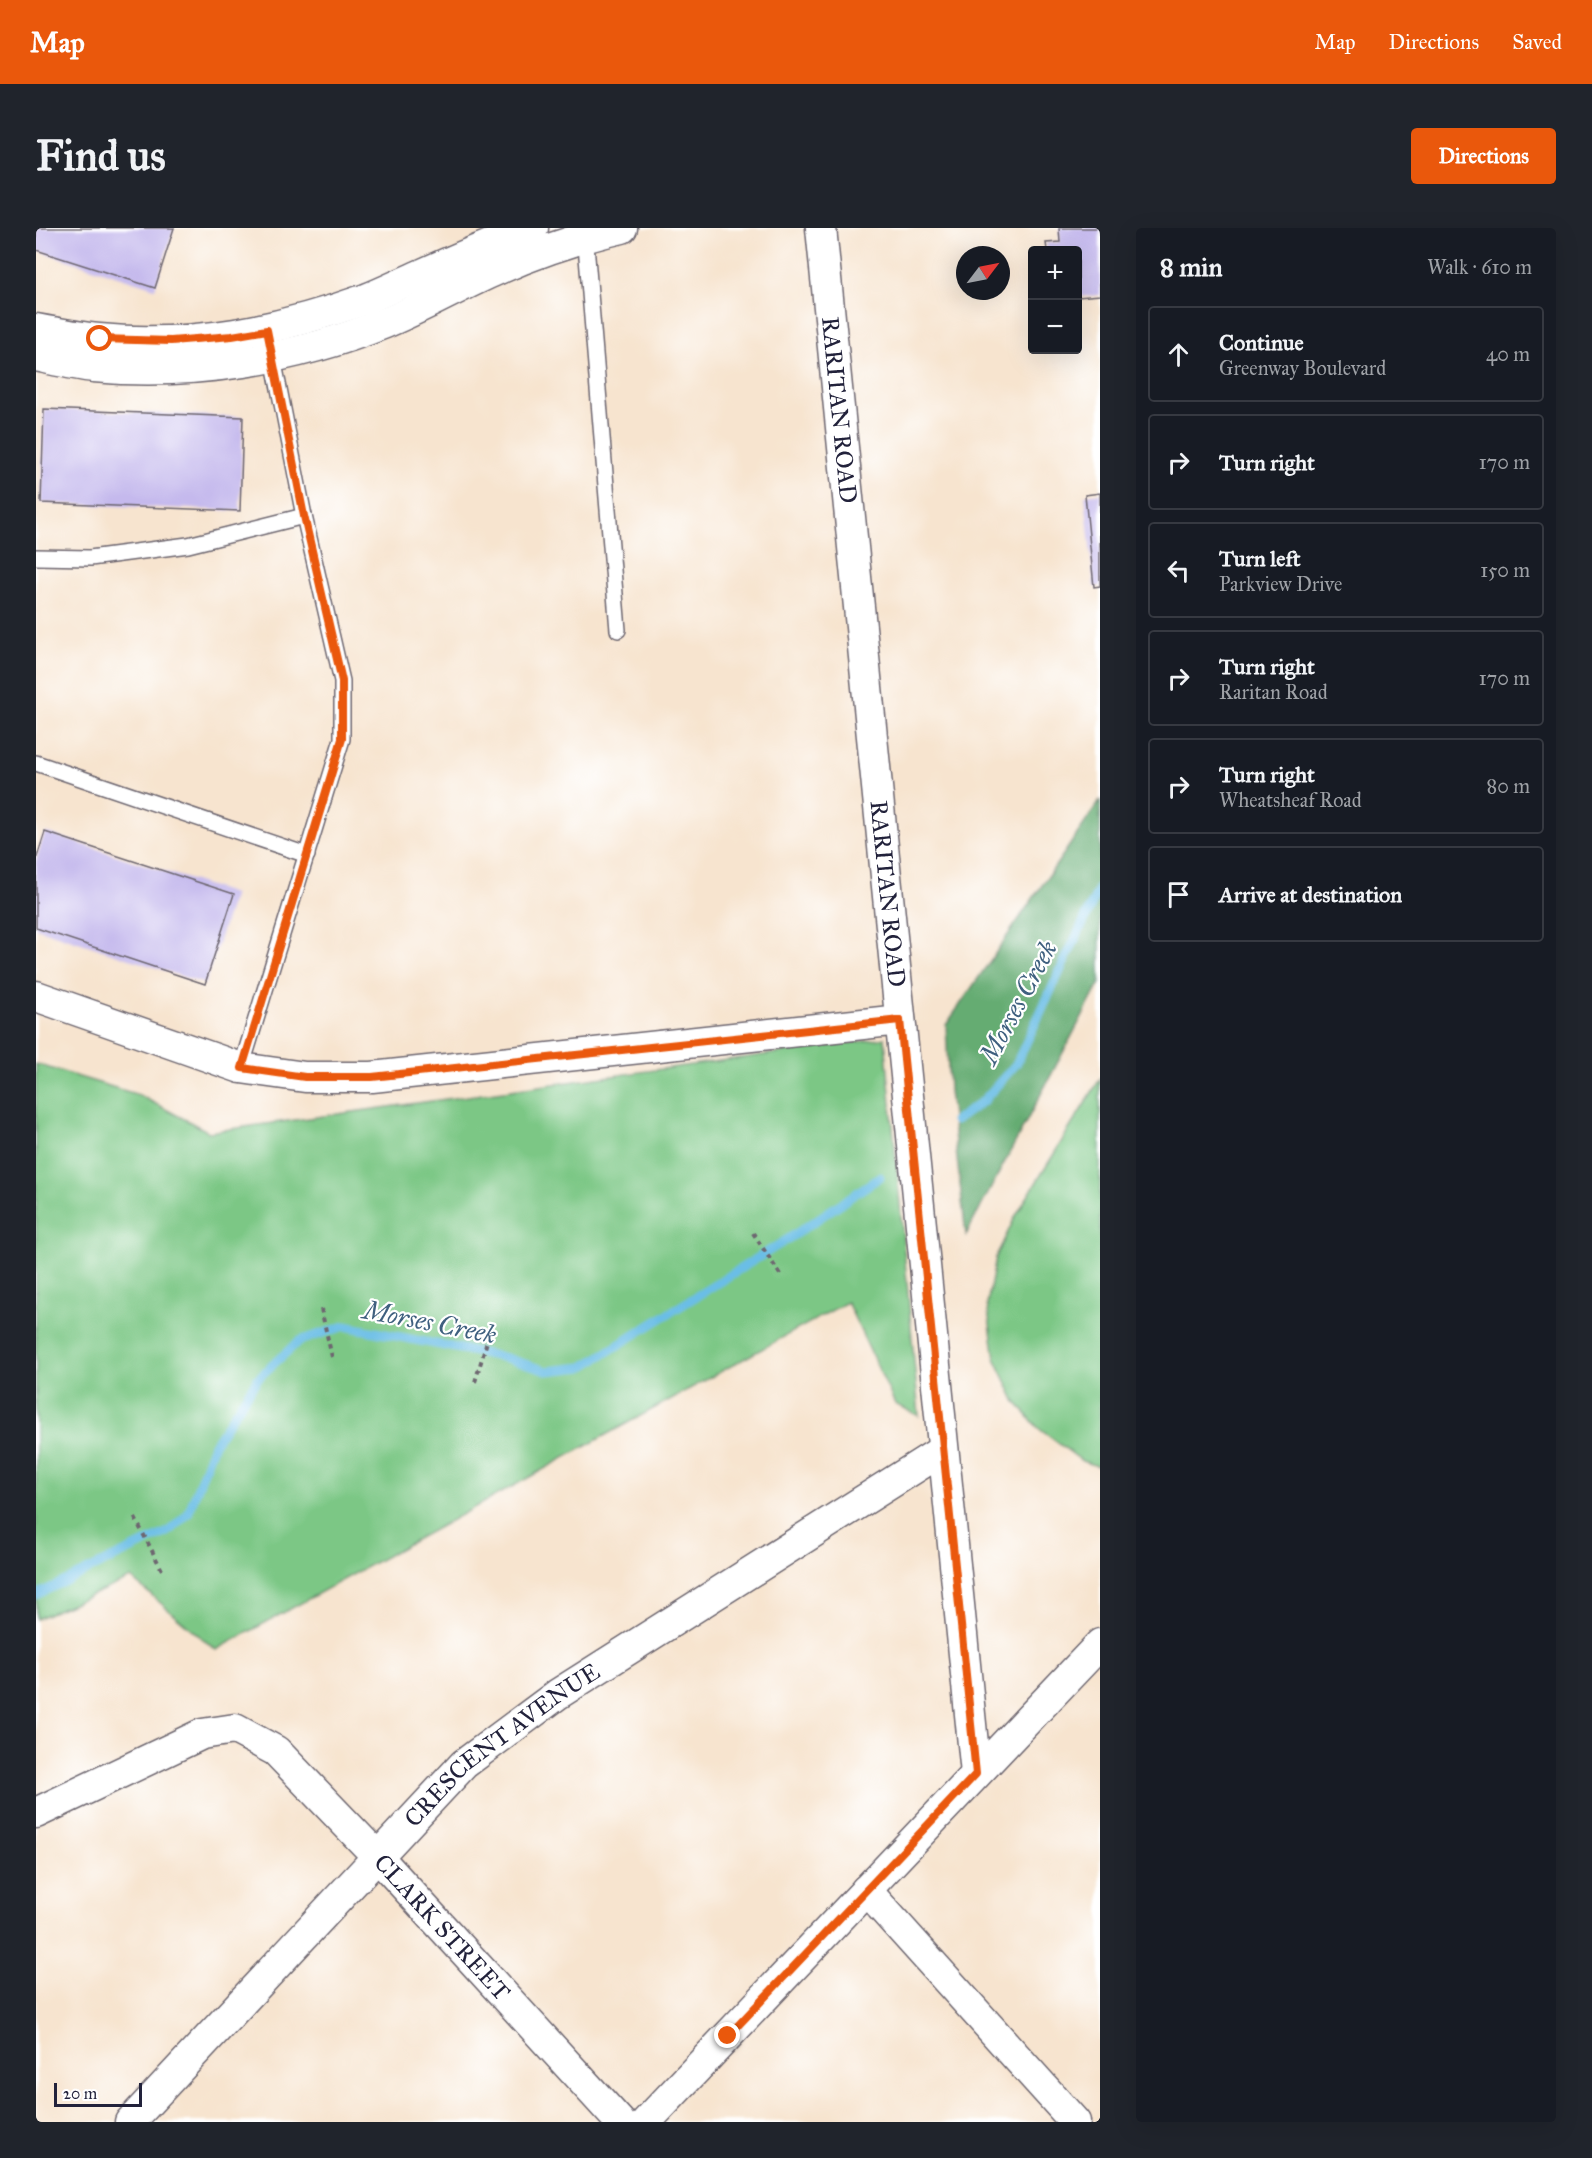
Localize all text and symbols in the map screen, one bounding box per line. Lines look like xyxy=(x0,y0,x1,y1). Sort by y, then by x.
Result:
text: Map xyxy=(30,25,85,60)
text: Map xyxy=(1315,29,1356,55)
text: Directions xyxy=(1389,29,1479,55)
text: Saved xyxy=(1512,29,1562,55)
button: Directions xyxy=(1411,128,1556,184)
text: Find us xyxy=(36,130,166,182)
north arrow xyxy=(956,246,1010,300)
map controls xyxy=(1028,246,1082,354)
button: + xyxy=(1028,246,1082,300)
text: 8 min xyxy=(1160,251,1223,283)
text: Walk · 610 m xyxy=(1427,255,1532,279)
button: − xyxy=(1028,300,1082,354)
street label: RARITAN ROAD xyxy=(815,315,864,505)
route start xyxy=(86,325,112,351)
text: Continue xyxy=(1219,329,1304,356)
icon: ahead xyxy=(1162,338,1195,371)
text: 40 m xyxy=(1486,342,1530,366)
text: Greenway Boulevard xyxy=(1219,356,1386,380)
icon: right xyxy=(1162,446,1195,479)
text: Turn right xyxy=(1219,449,1315,476)
text: 170 m xyxy=(1479,450,1530,474)
text: Turn left xyxy=(1219,545,1301,572)
icon: left xyxy=(1162,554,1195,587)
text: 150 m xyxy=(1480,558,1530,582)
text: Parkview Drive xyxy=(1219,572,1342,596)
text: Turn right xyxy=(1219,653,1315,680)
icon: right xyxy=(1162,662,1195,695)
text: 170 m xyxy=(1479,666,1530,690)
text: Raritan Road xyxy=(1219,680,1328,704)
text: Turn right xyxy=(1219,761,1315,788)
icon: right xyxy=(1162,770,1195,803)
text: 80 m xyxy=(1487,774,1530,798)
text: Wheatsheaf Road xyxy=(1219,788,1362,812)
street label: RARITAN ROAD xyxy=(863,799,912,988)
icon: arrive xyxy=(1162,878,1195,911)
text: Arrive at destination xyxy=(1219,881,1402,908)
water label: Morses Creek xyxy=(971,935,1064,1072)
water label: Morses Creek xyxy=(358,1293,500,1351)
street label: CRESCENT AVENUE xyxy=(398,1656,605,1833)
street label: CLARK STREET xyxy=(368,1848,517,2007)
route end xyxy=(714,2022,740,2048)
scale bar xyxy=(54,2080,142,2108)
text: 20 m xyxy=(63,2084,97,2103)

